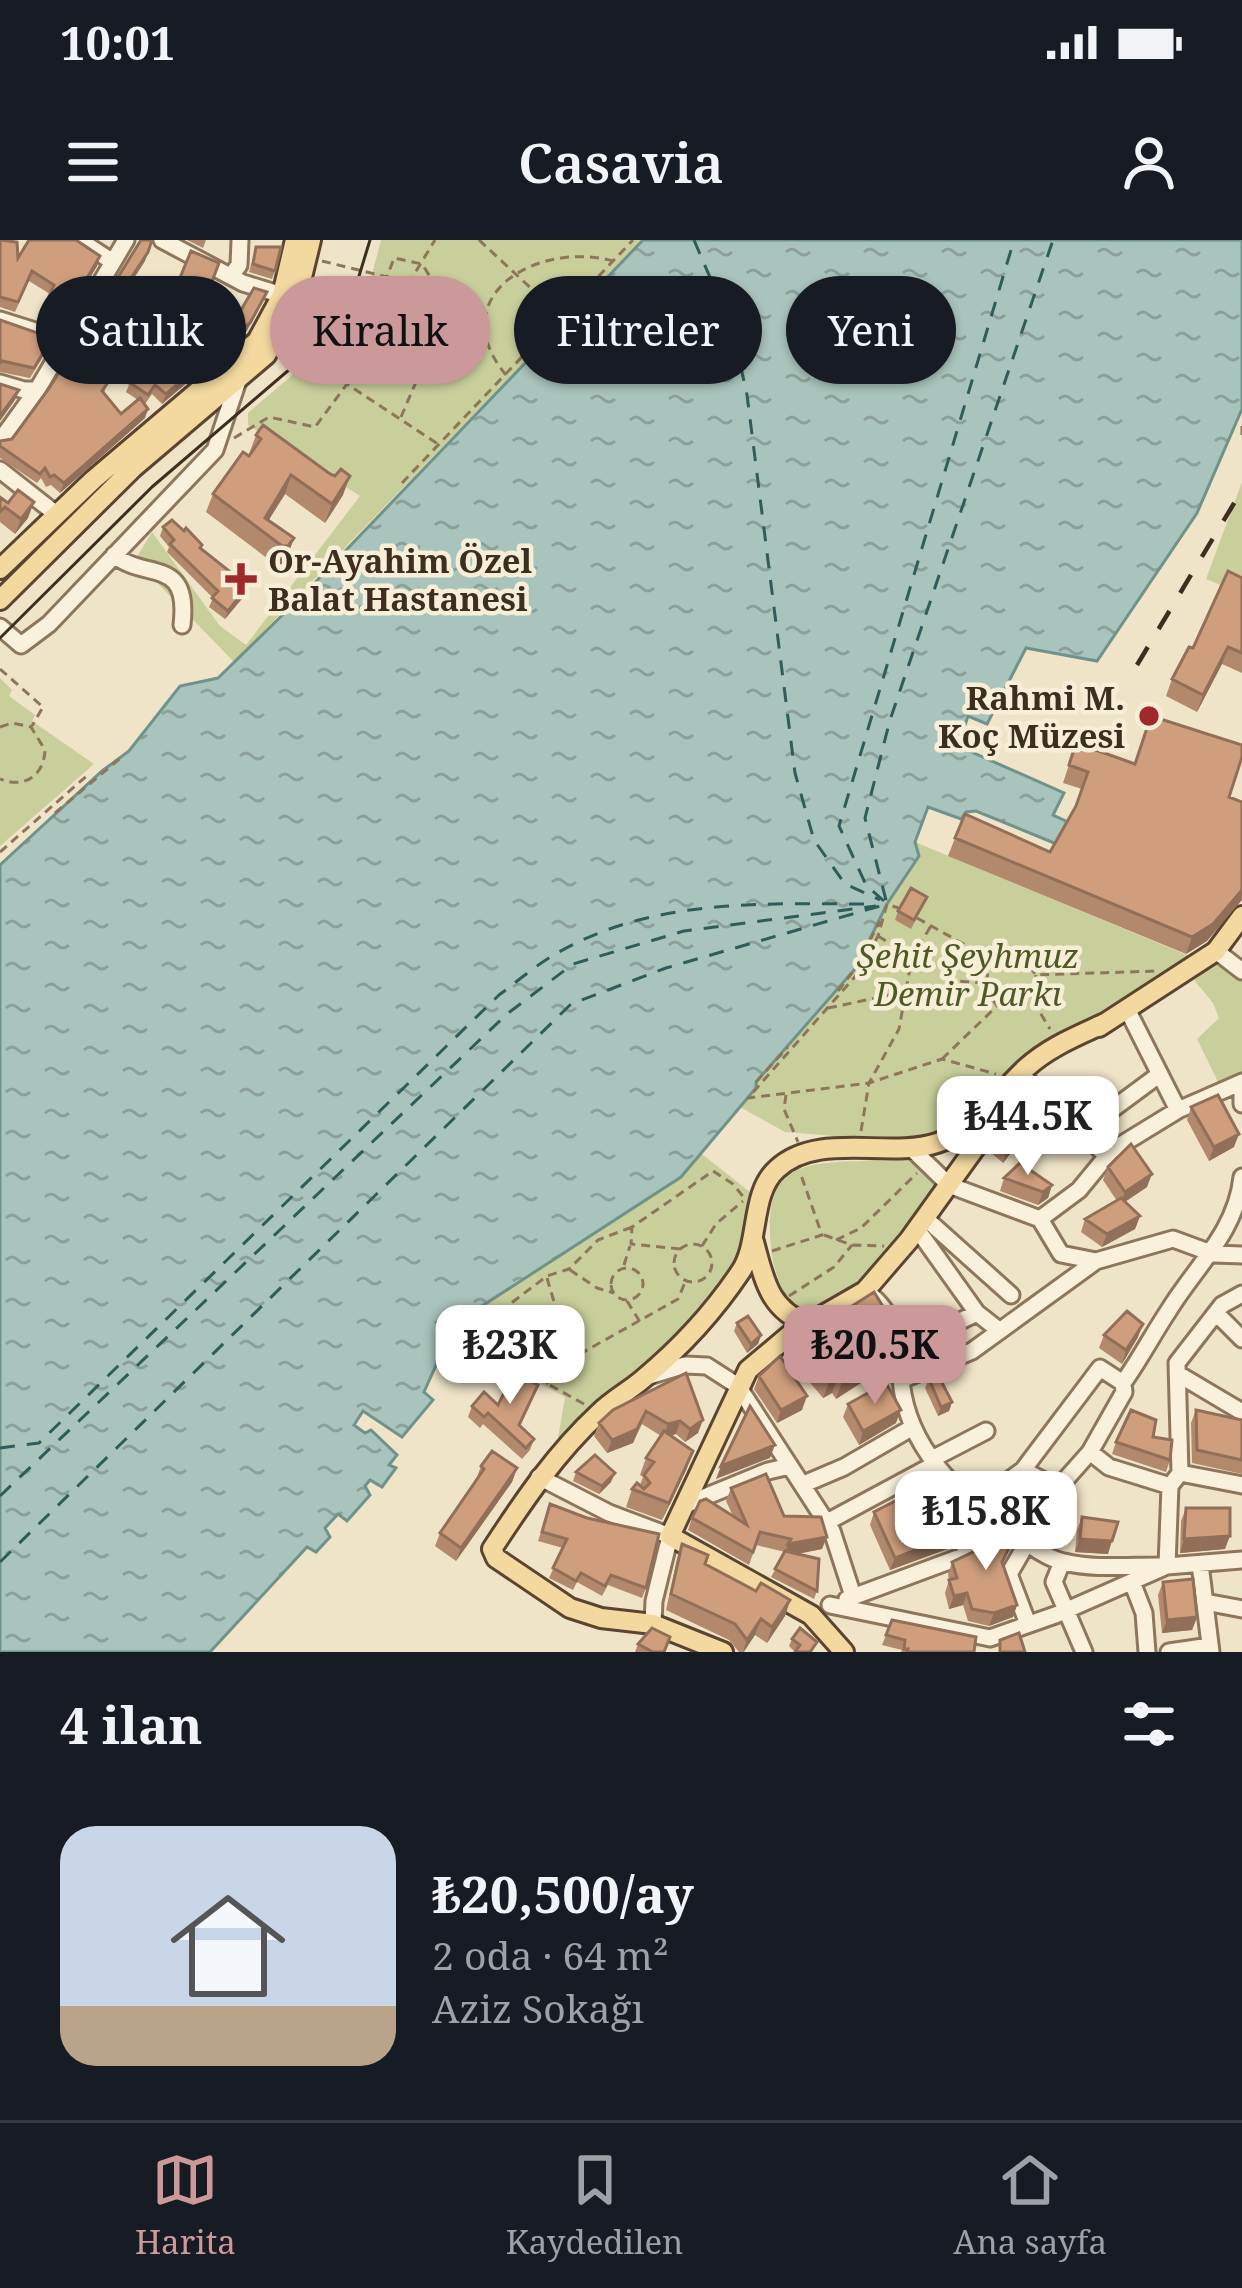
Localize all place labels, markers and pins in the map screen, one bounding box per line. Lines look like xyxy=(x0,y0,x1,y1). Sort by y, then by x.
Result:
place label: Or-Ayahim Özel Balat Hastanesi xyxy=(268,538,533,621)
marker: Or-Ayahim Özel Balat Hastanesi xyxy=(225,563,257,595)
place label: Rahmi M. Koç Müzesi xyxy=(938,675,1125,758)
marker: Rahmi M. Koç Müzesi xyxy=(1136,703,1162,729)
pin: ₺44.5K xyxy=(930,1076,1126,1178)
pin: ₺23K xyxy=(439,1305,581,1407)
pin: ₺20.5K xyxy=(777,1305,973,1407)
pin: ₺15.8K xyxy=(888,1471,1084,1573)

